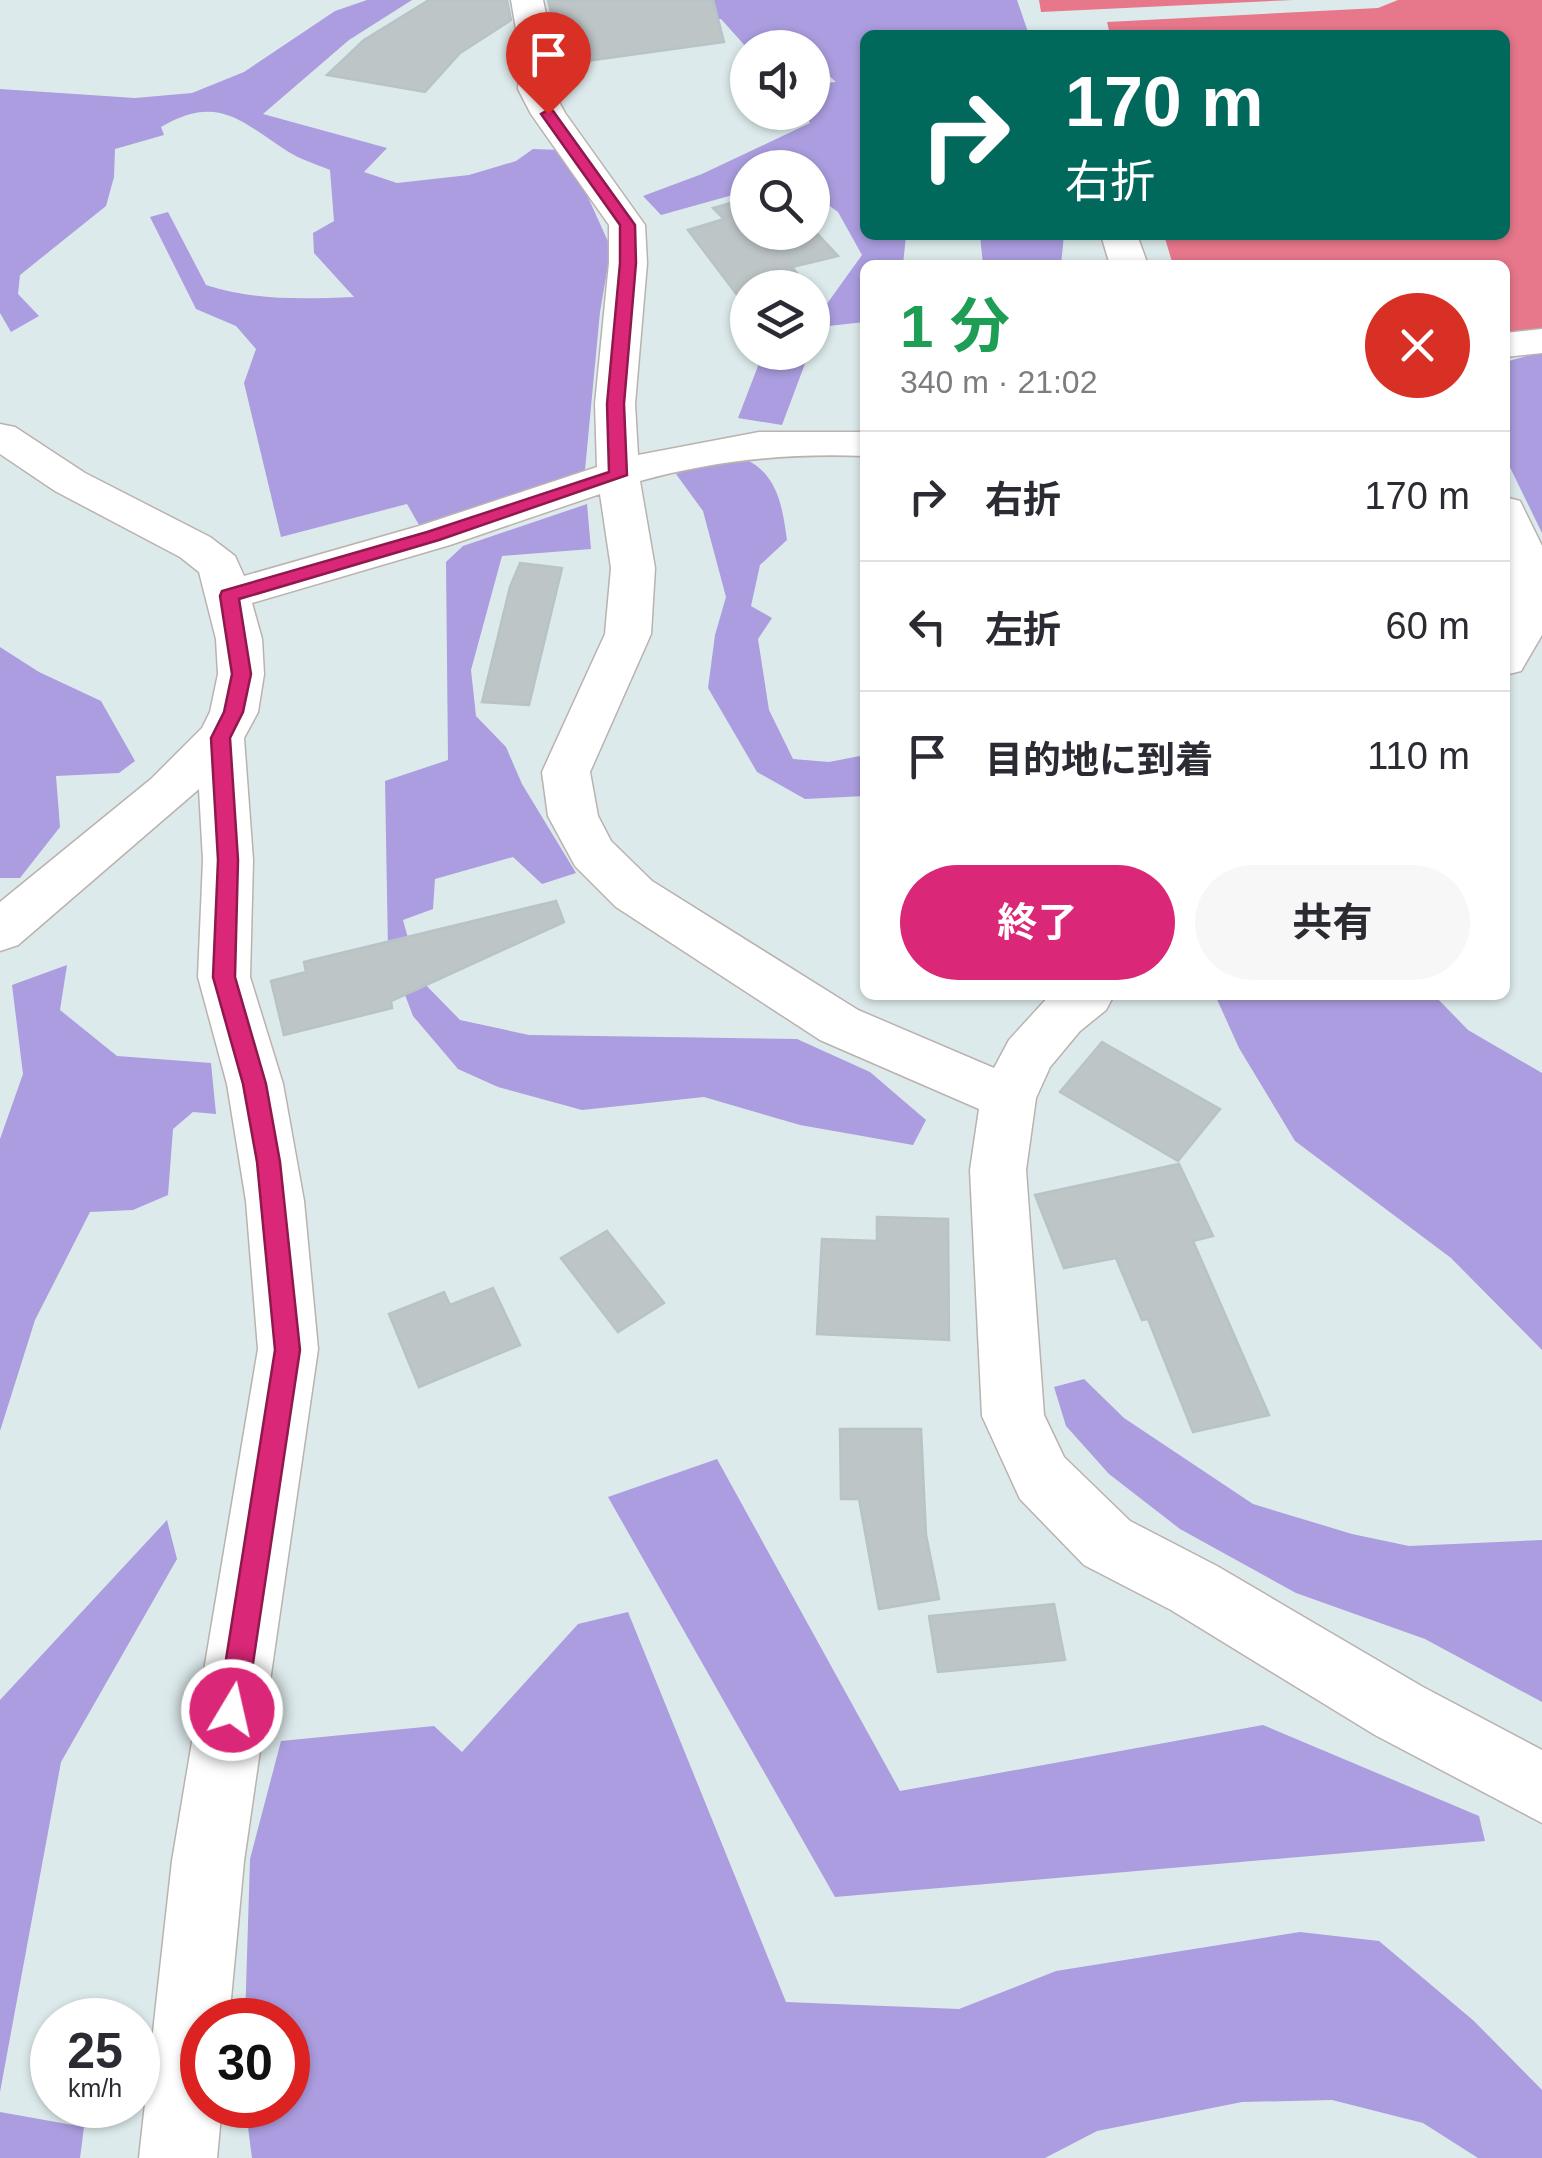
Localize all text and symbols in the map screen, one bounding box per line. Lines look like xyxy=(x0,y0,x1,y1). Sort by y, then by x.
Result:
pin xyxy=(506,12,591,115)
icon: arrive xyxy=(521,27,576,82)
map controls xyxy=(730,30,830,370)
button: sound xyxy=(730,30,830,130)
text: 170 m xyxy=(1065,63,1263,141)
icon: right xyxy=(900,70,1030,200)
button: search xyxy=(730,150,830,250)
text: 右折 xyxy=(1065,156,1155,207)
button: layers xyxy=(730,270,830,370)
text: 1 分 xyxy=(900,293,1010,360)
button: close xyxy=(1365,293,1470,398)
text: 340 m · 21:02 xyxy=(900,364,1097,400)
icon: right xyxy=(900,469,955,524)
text: 170 m xyxy=(1364,475,1470,517)
text: 右折 xyxy=(985,479,1061,521)
icon: left xyxy=(900,599,955,654)
text: 60 m xyxy=(1386,605,1470,647)
text: 左折 xyxy=(985,609,1061,651)
icon: arrive xyxy=(900,729,955,784)
text: 110 m xyxy=(1367,735,1470,777)
text: 目的地に到着 xyxy=(985,739,1213,781)
button: 終了 xyxy=(900,865,1175,980)
button: 共有 xyxy=(1195,865,1470,980)
position arrow xyxy=(180,1658,284,1762)
speed limit sign: 30 xyxy=(180,1998,310,2128)
text: 25 xyxy=(67,2023,123,2079)
text: km/h xyxy=(68,2074,122,2102)

